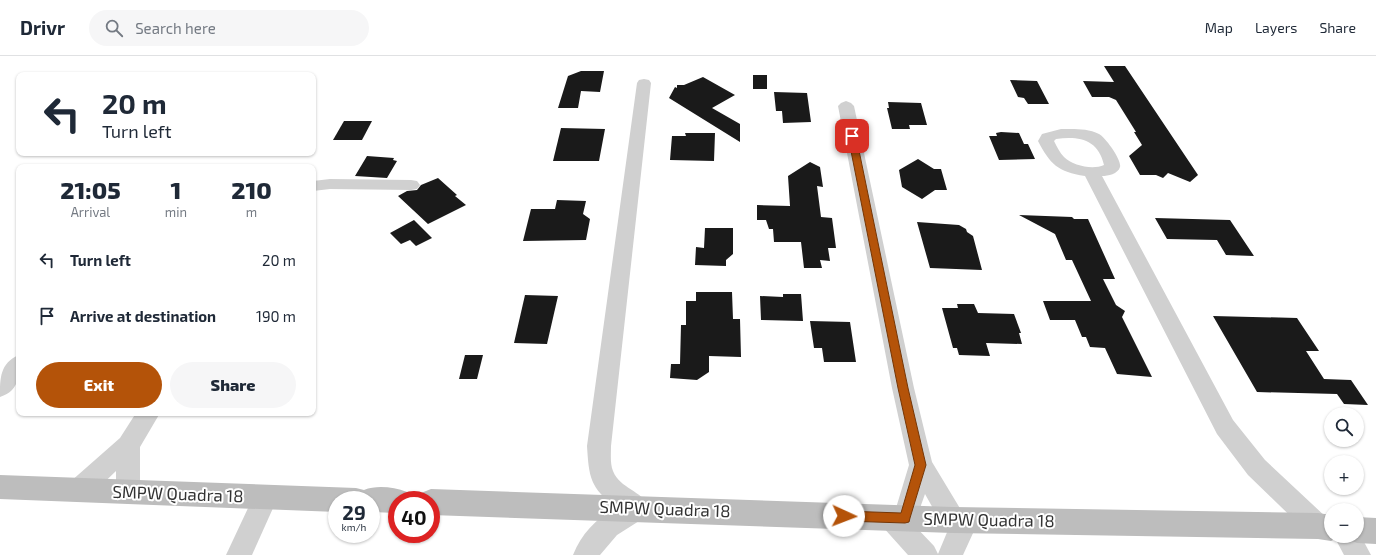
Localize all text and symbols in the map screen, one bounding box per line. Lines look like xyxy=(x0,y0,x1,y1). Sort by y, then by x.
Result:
search box xyxy=(89,10,369,46)
text: Drivr xyxy=(20,16,65,39)
icon: search xyxy=(103,17,125,39)
text: Search here xyxy=(135,19,216,37)
text: Map xyxy=(1205,19,1233,36)
text: Layers xyxy=(1255,19,1297,36)
text: Share xyxy=(1319,19,1356,36)
text: 20 m xyxy=(102,86,167,120)
icon: left xyxy=(36,88,88,140)
pin xyxy=(835,119,869,153)
text: Turn left xyxy=(102,120,172,142)
icon: arrive xyxy=(841,125,863,147)
text: 21:05 xyxy=(60,175,121,204)
text: 1 xyxy=(171,175,181,204)
text: 210 xyxy=(231,175,272,204)
text: Arrival xyxy=(71,204,110,220)
text: min xyxy=(165,204,187,220)
text: m xyxy=(246,204,257,220)
icon: left xyxy=(36,249,58,271)
text: Turn left xyxy=(70,251,131,269)
text: 20 m xyxy=(262,251,296,269)
icon: arrive xyxy=(36,305,58,327)
text: Arrive at destination xyxy=(70,307,216,325)
text: 190 m xyxy=(256,307,296,325)
button: Exit xyxy=(36,362,162,408)
button: Share xyxy=(170,362,296,408)
map controls xyxy=(1324,407,1364,543)
button: search xyxy=(1324,407,1364,447)
button: + xyxy=(1324,455,1364,495)
street label: SMPW Quadra 18 xyxy=(112,481,244,506)
speed limit sign: 40 xyxy=(388,491,440,543)
position arrow xyxy=(823,495,865,537)
street label: SMPW Quadra 18 xyxy=(599,496,731,521)
text: 29 xyxy=(342,500,366,524)
button: − xyxy=(1324,503,1364,543)
street label: SMPW Quadra 18 xyxy=(923,508,1055,531)
text: km/h xyxy=(342,521,366,533)

